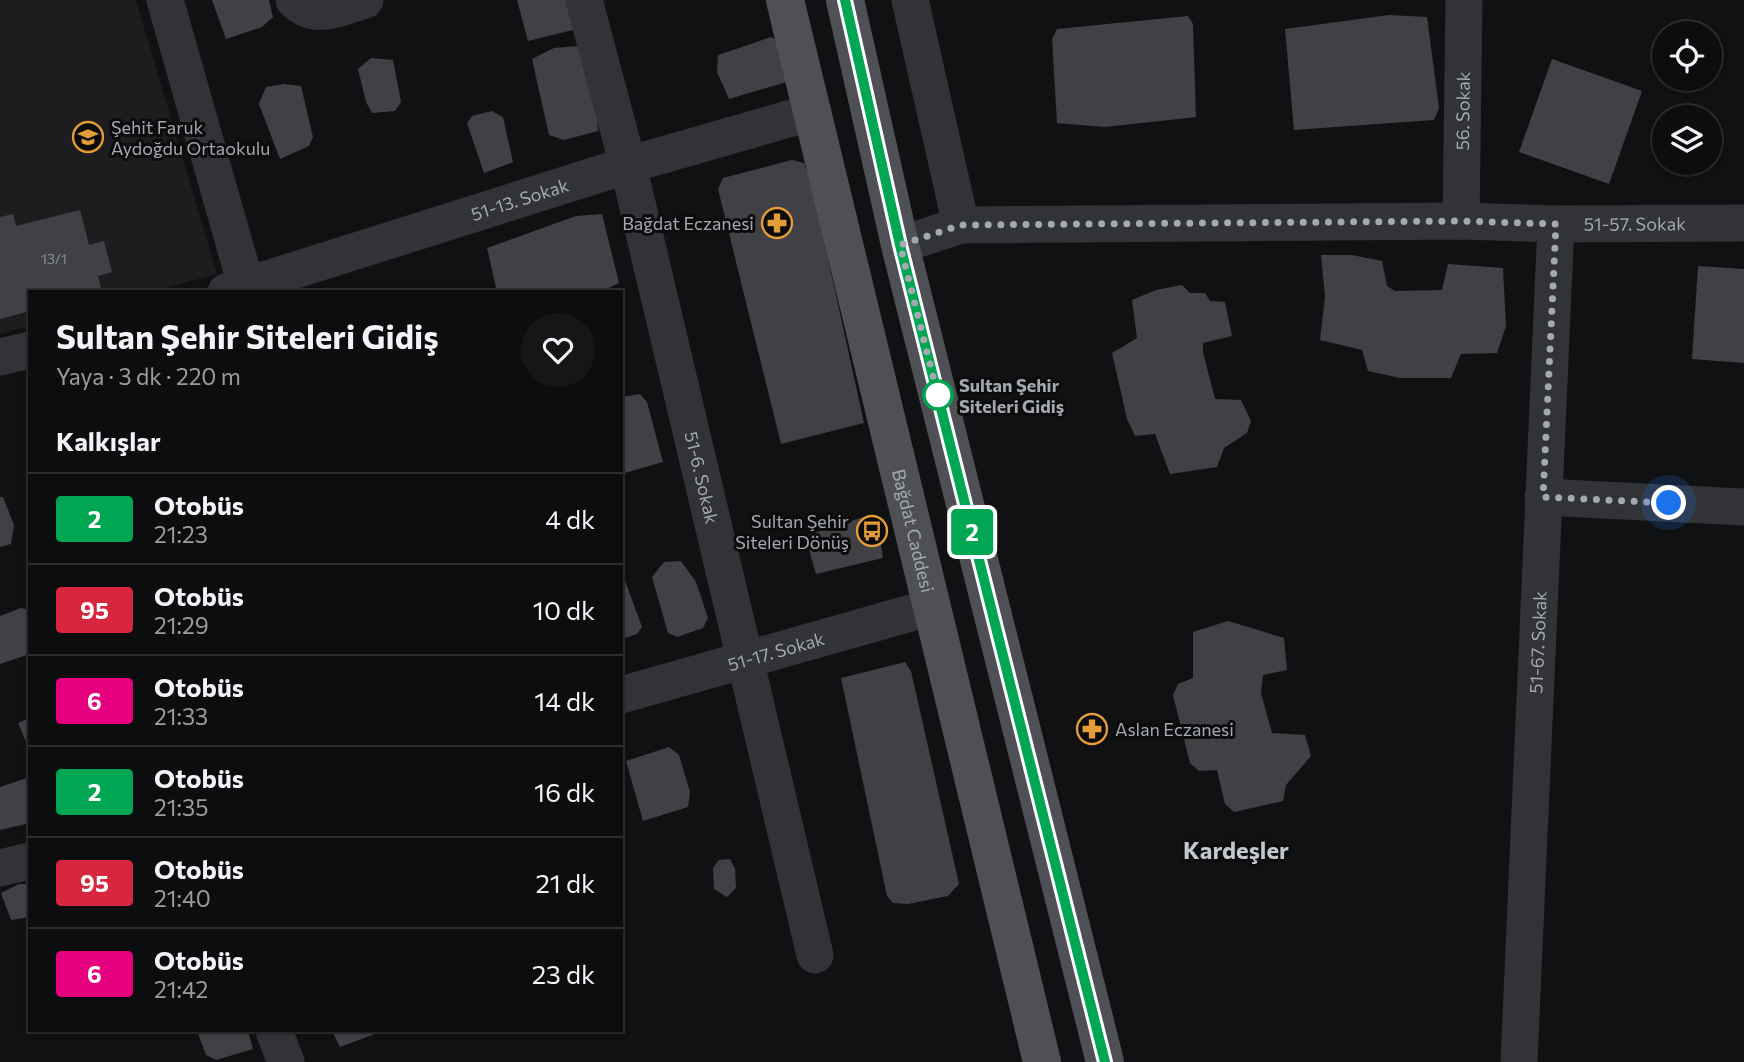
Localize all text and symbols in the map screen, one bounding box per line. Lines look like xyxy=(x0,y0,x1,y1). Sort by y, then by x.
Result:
map controls xyxy=(1652,21,1722,175)
button: locate xyxy=(1652,21,1722,91)
street label: 56. Sokak xyxy=(1451,71,1474,151)
button: layers xyxy=(1652,105,1722,175)
place label: Şehit Faruk Aydoğdu Ortaokulu xyxy=(111,116,270,159)
school or university icon: Şehit Faruk Aydoğdu Ortaokulu xyxy=(71,120,105,154)
street label: 51-13. Sokak xyxy=(468,173,572,225)
pharmacy icon: Bağdat Eczanesi xyxy=(760,206,794,240)
place label: Bağdat Eczanesi xyxy=(622,212,754,234)
street label: 51-57. Sokak xyxy=(1584,212,1686,235)
house number: 13/1 xyxy=(41,250,67,267)
button: heart xyxy=(521,313,595,387)
text: Sultan Şehir Siteleri Gidiş xyxy=(56,315,439,356)
text: Yaya · 3 dk · 220 m xyxy=(56,362,241,390)
place label: Sultan Şehir Siteleri Gidiş xyxy=(959,374,1064,417)
marker: Sultan Şehir Siteleri Gidiş xyxy=(923,380,953,410)
text: Kalkışlar xyxy=(56,425,161,456)
street label: 51-6. Sokak xyxy=(680,429,724,526)
street label: Bağdat Caddesi xyxy=(888,467,939,595)
your location xyxy=(1651,485,1686,520)
text: Otobüs xyxy=(154,489,244,520)
text: 4 dk xyxy=(545,503,595,534)
text: 2 xyxy=(88,504,101,533)
line badge: 2 xyxy=(949,509,995,555)
place label: Sultan Şehir Siteleri Dönüş xyxy=(735,510,849,553)
bus stop icon: Sultan Şehir Siteleri Dönüş xyxy=(855,514,889,548)
text: 2 xyxy=(965,517,979,546)
text: 21:23 xyxy=(154,520,208,548)
text: Otobüs xyxy=(154,580,244,611)
street label: 51-67. Sokak xyxy=(1524,590,1551,694)
text: 10 dk xyxy=(533,594,595,625)
text: 95 xyxy=(80,595,109,624)
text: 21:29 xyxy=(154,611,209,639)
street label: 51-17. Sokak xyxy=(725,627,827,675)
text: Otobüs xyxy=(154,671,244,702)
text: 14 dk xyxy=(534,685,595,716)
text: 6 xyxy=(87,686,102,715)
text: 21:33 xyxy=(154,702,208,730)
pharmacy icon: Aslan Eczanesi xyxy=(1075,712,1109,746)
place label: Aslan Eczanesi xyxy=(1115,718,1234,740)
text: Otobüs xyxy=(154,762,244,793)
text: 16 dk xyxy=(534,776,595,807)
text: 2 xyxy=(88,777,101,806)
text: 21:35 xyxy=(154,793,208,821)
district label: Kardeşler xyxy=(1183,835,1289,864)
text: Otobüs xyxy=(154,853,244,884)
text: 21 dk xyxy=(535,867,595,898)
text: 95 xyxy=(80,868,109,897)
text: 21:40 xyxy=(154,884,211,912)
text: Otobüs xyxy=(154,944,244,975)
text: 23 dk xyxy=(532,958,595,989)
text: 6 xyxy=(87,959,102,988)
text: 21:42 xyxy=(154,975,208,1003)

